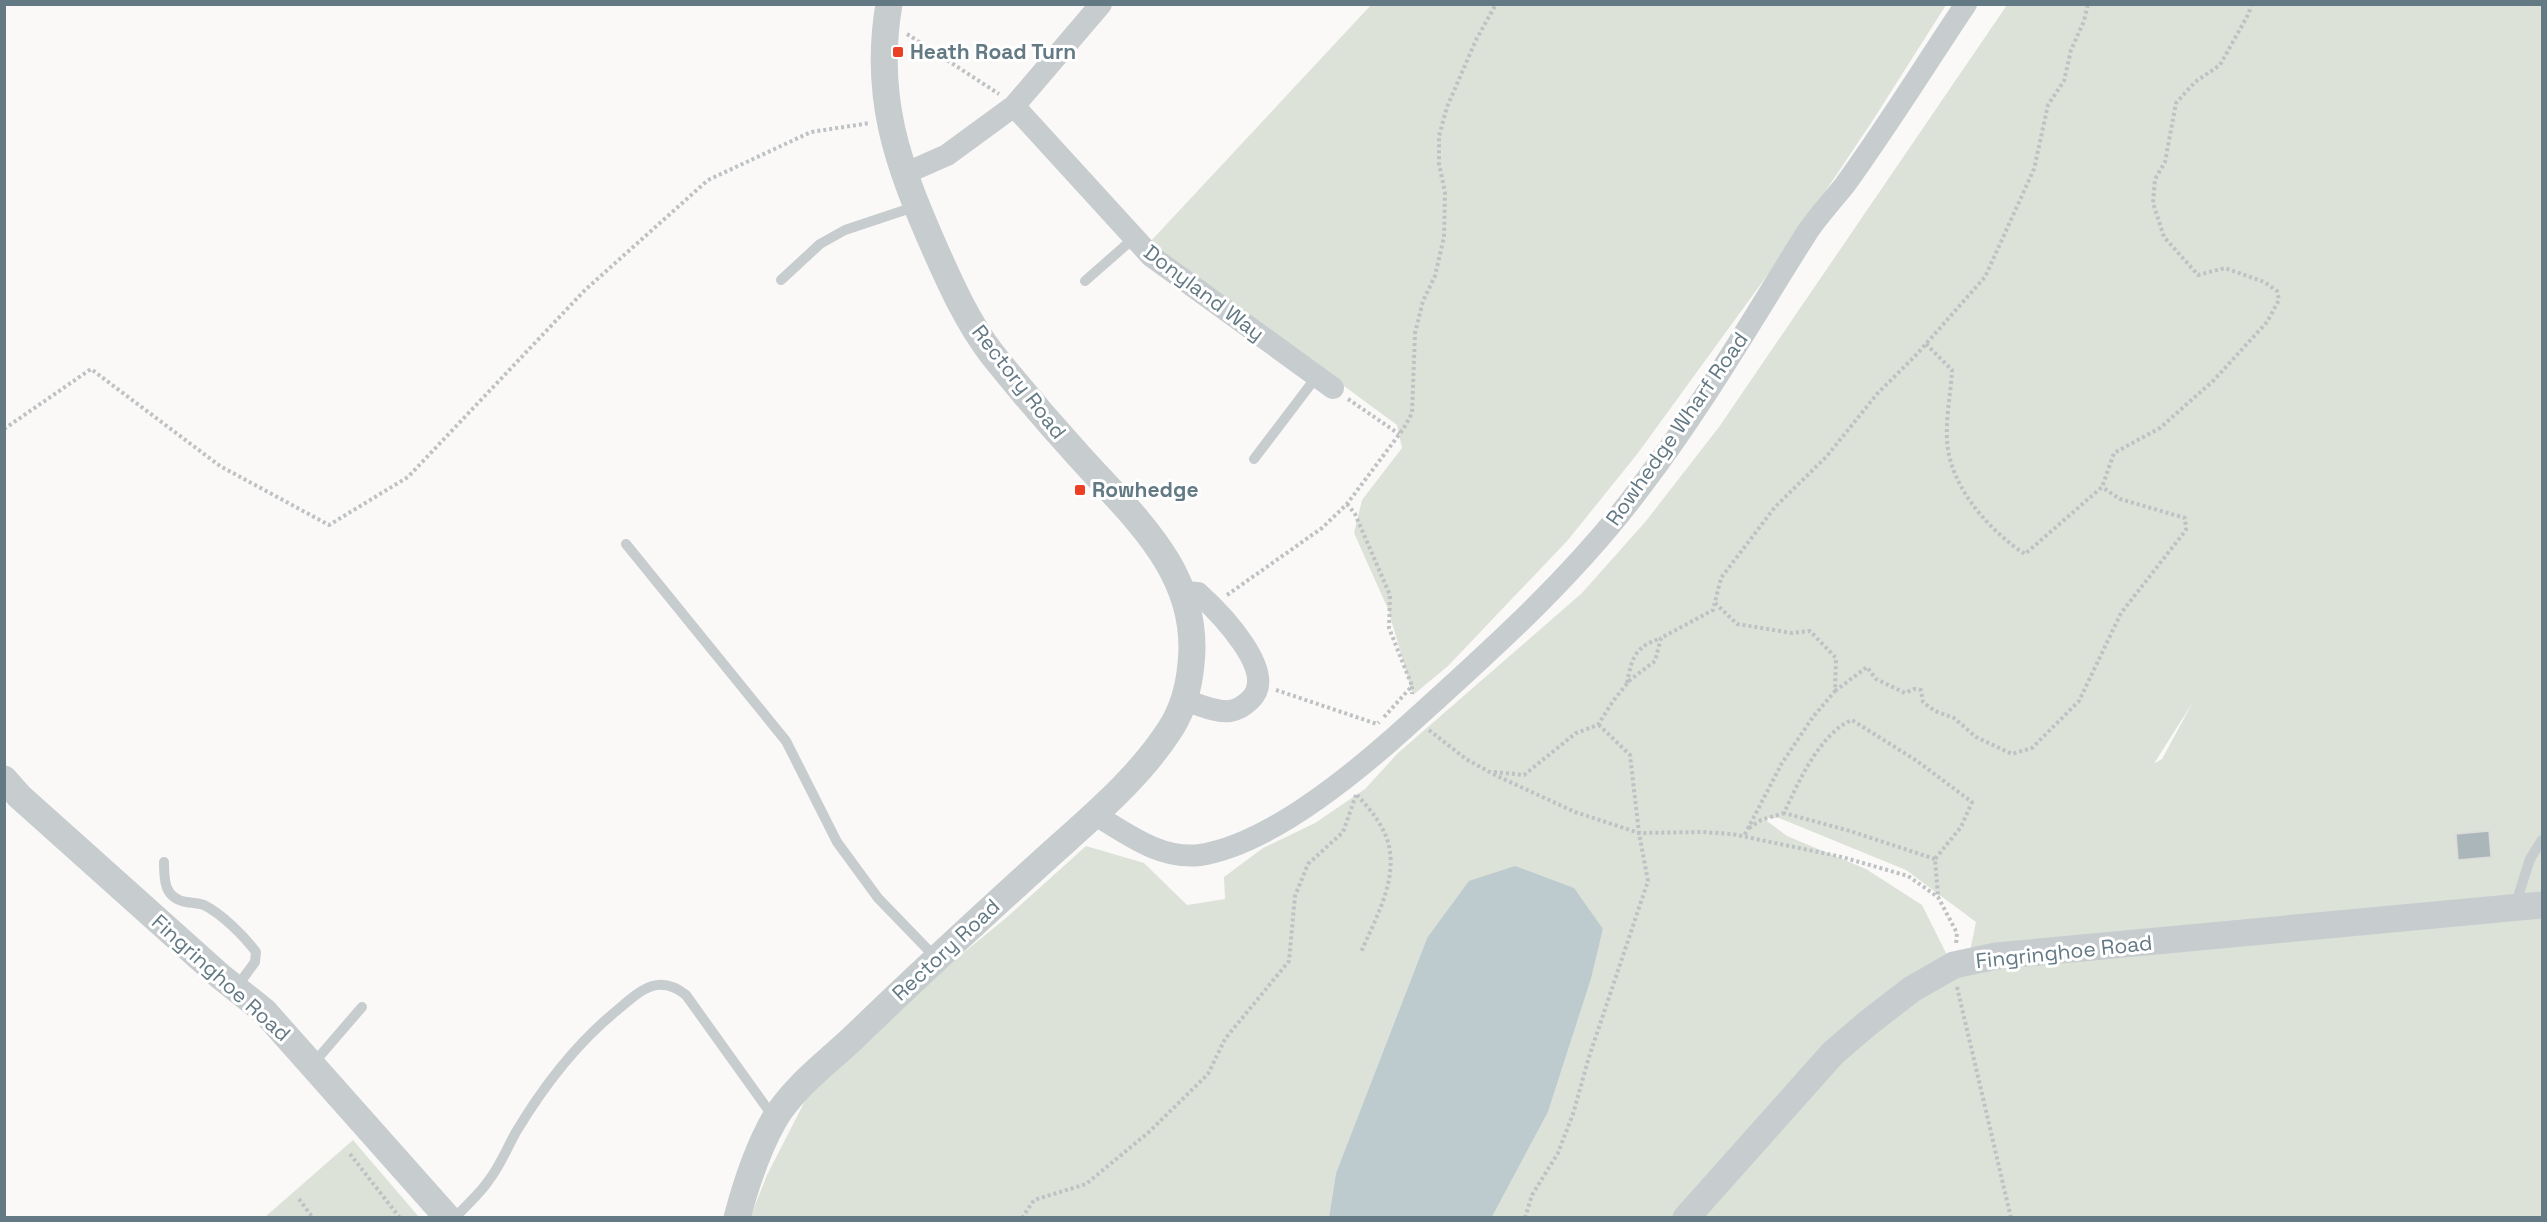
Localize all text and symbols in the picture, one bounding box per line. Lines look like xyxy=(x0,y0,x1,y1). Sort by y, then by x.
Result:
place label: Heath Road Turn xyxy=(910,38,1076,65)
marker: Heath Road Turn xyxy=(891,45,905,59)
street label: Donyland Way xyxy=(1139,238,1270,347)
street label: Rectory Road xyxy=(966,319,1072,444)
street label: Rowhedge Wharf Road xyxy=(1599,327,1754,531)
place label: Rowhedge xyxy=(1092,476,1199,503)
marker: Rowhedge xyxy=(1073,483,1087,497)
street label: Rectory Road xyxy=(886,893,1005,1007)
street label: Fingringhoe Road xyxy=(146,908,296,1047)
street label: Fingringhoe Road xyxy=(1974,929,2154,974)

